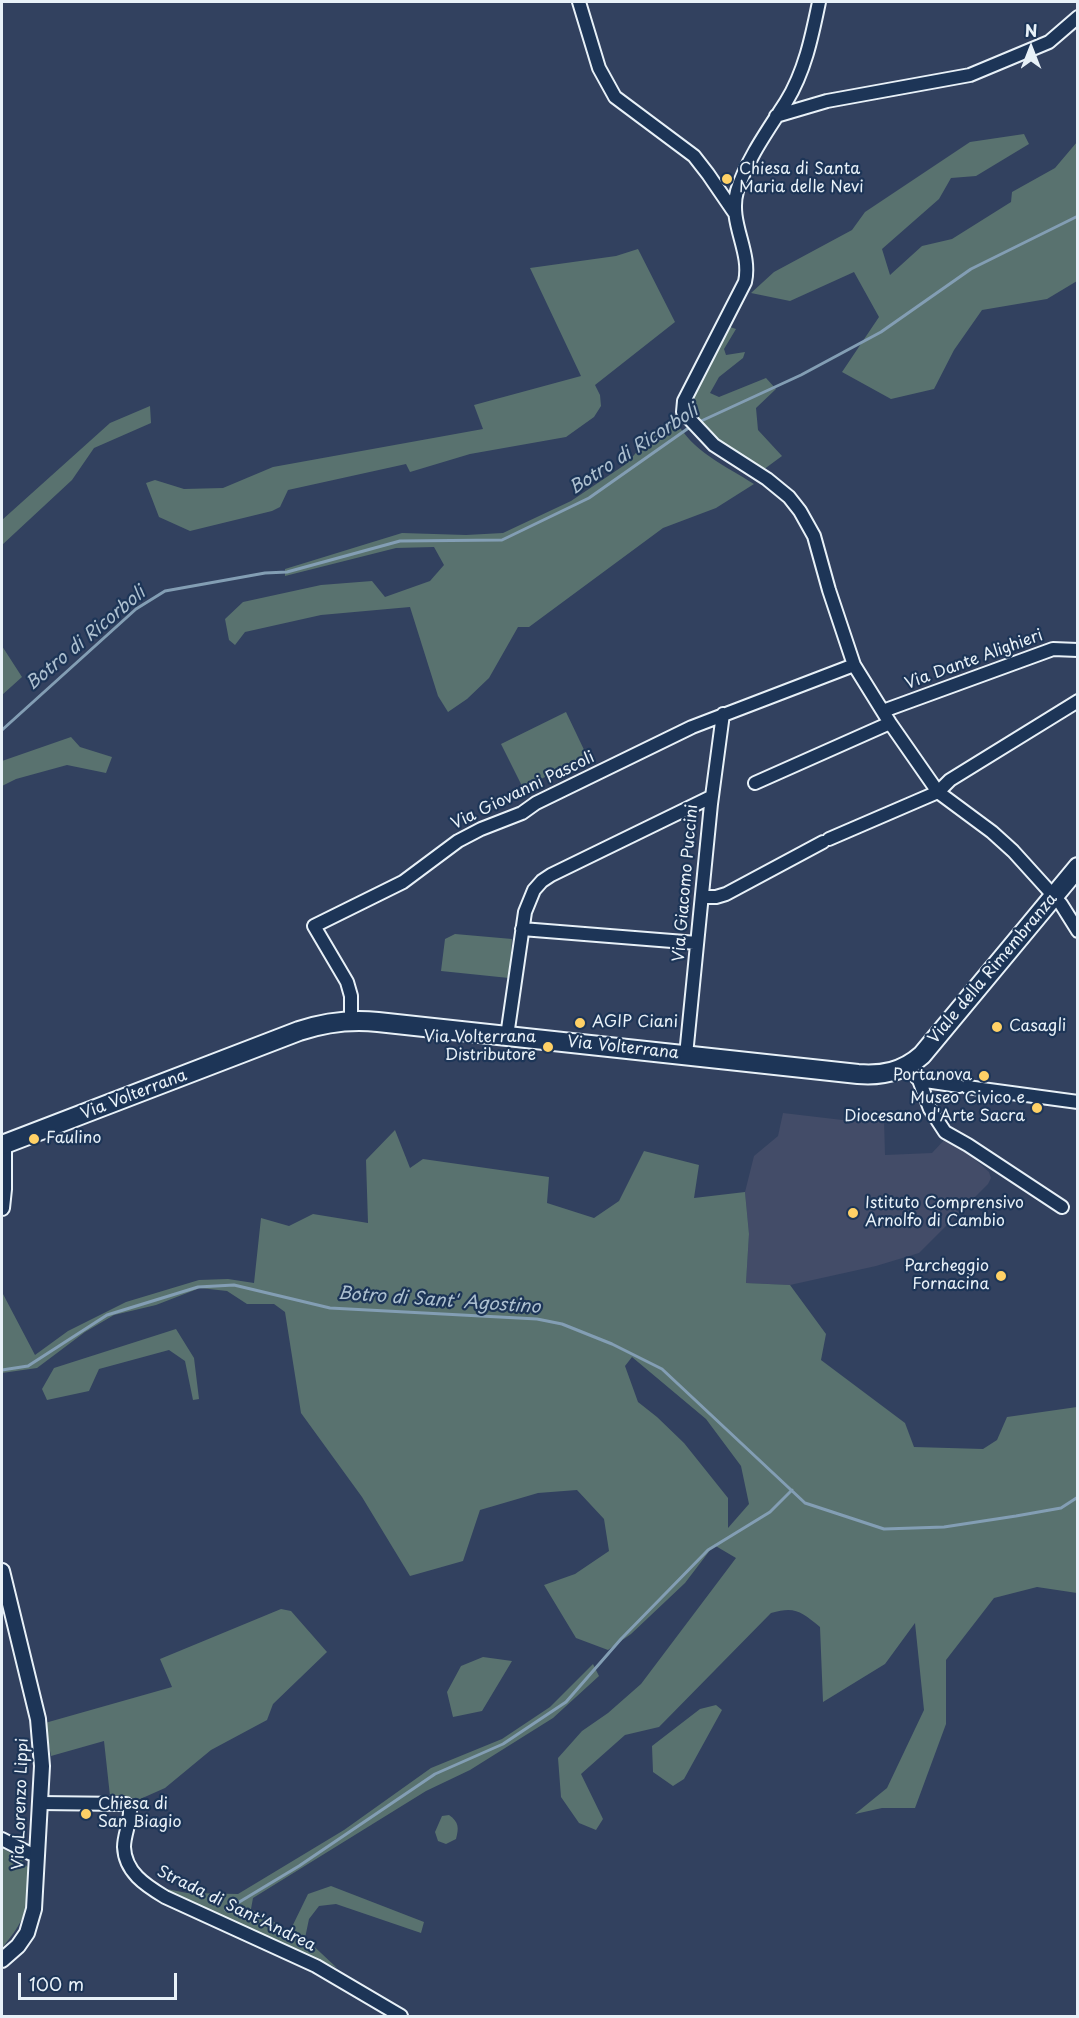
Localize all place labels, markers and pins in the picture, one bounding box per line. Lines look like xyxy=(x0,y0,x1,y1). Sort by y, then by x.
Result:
place label: Chiesa di Santa Maria delle Nevi xyxy=(739,160,864,198)
marker: Chiesa di Santa Maria delle Nevi xyxy=(720,172,734,186)
place label: AGIP Ciani xyxy=(592,1013,678,1033)
marker: AGIP Ciani xyxy=(573,1016,587,1030)
place label: Casagli xyxy=(1009,1017,1066,1037)
marker: Casagli xyxy=(990,1020,1004,1034)
place label: Via Volterrana Distributore xyxy=(424,1028,536,1066)
marker: Via Volterrana Distributore xyxy=(541,1040,555,1054)
place label: Portanova xyxy=(893,1066,972,1086)
marker: Portanova xyxy=(977,1069,991,1083)
place label: Museo Civico e Diocesano d'Arte Sacra xyxy=(844,1089,1025,1127)
marker: Museo Civico e Diocesano d'Arte Sacra xyxy=(1030,1101,1044,1115)
place label: Faulino xyxy=(46,1129,101,1149)
marker: Faulino xyxy=(27,1132,41,1146)
place label: Istituto Comprensivo Arnolfo di Cambio xyxy=(865,1194,1024,1232)
marker: Istituto Comprensivo Arnolfo di Cambio xyxy=(846,1206,860,1220)
place label: Parcheggio Fornacina xyxy=(904,1257,989,1295)
marker: Parcheggio Fornacina xyxy=(994,1269,1008,1283)
place label: Chiesa di San Biagio xyxy=(98,1795,181,1833)
marker: Chiesa di San Biagio xyxy=(79,1807,93,1821)

